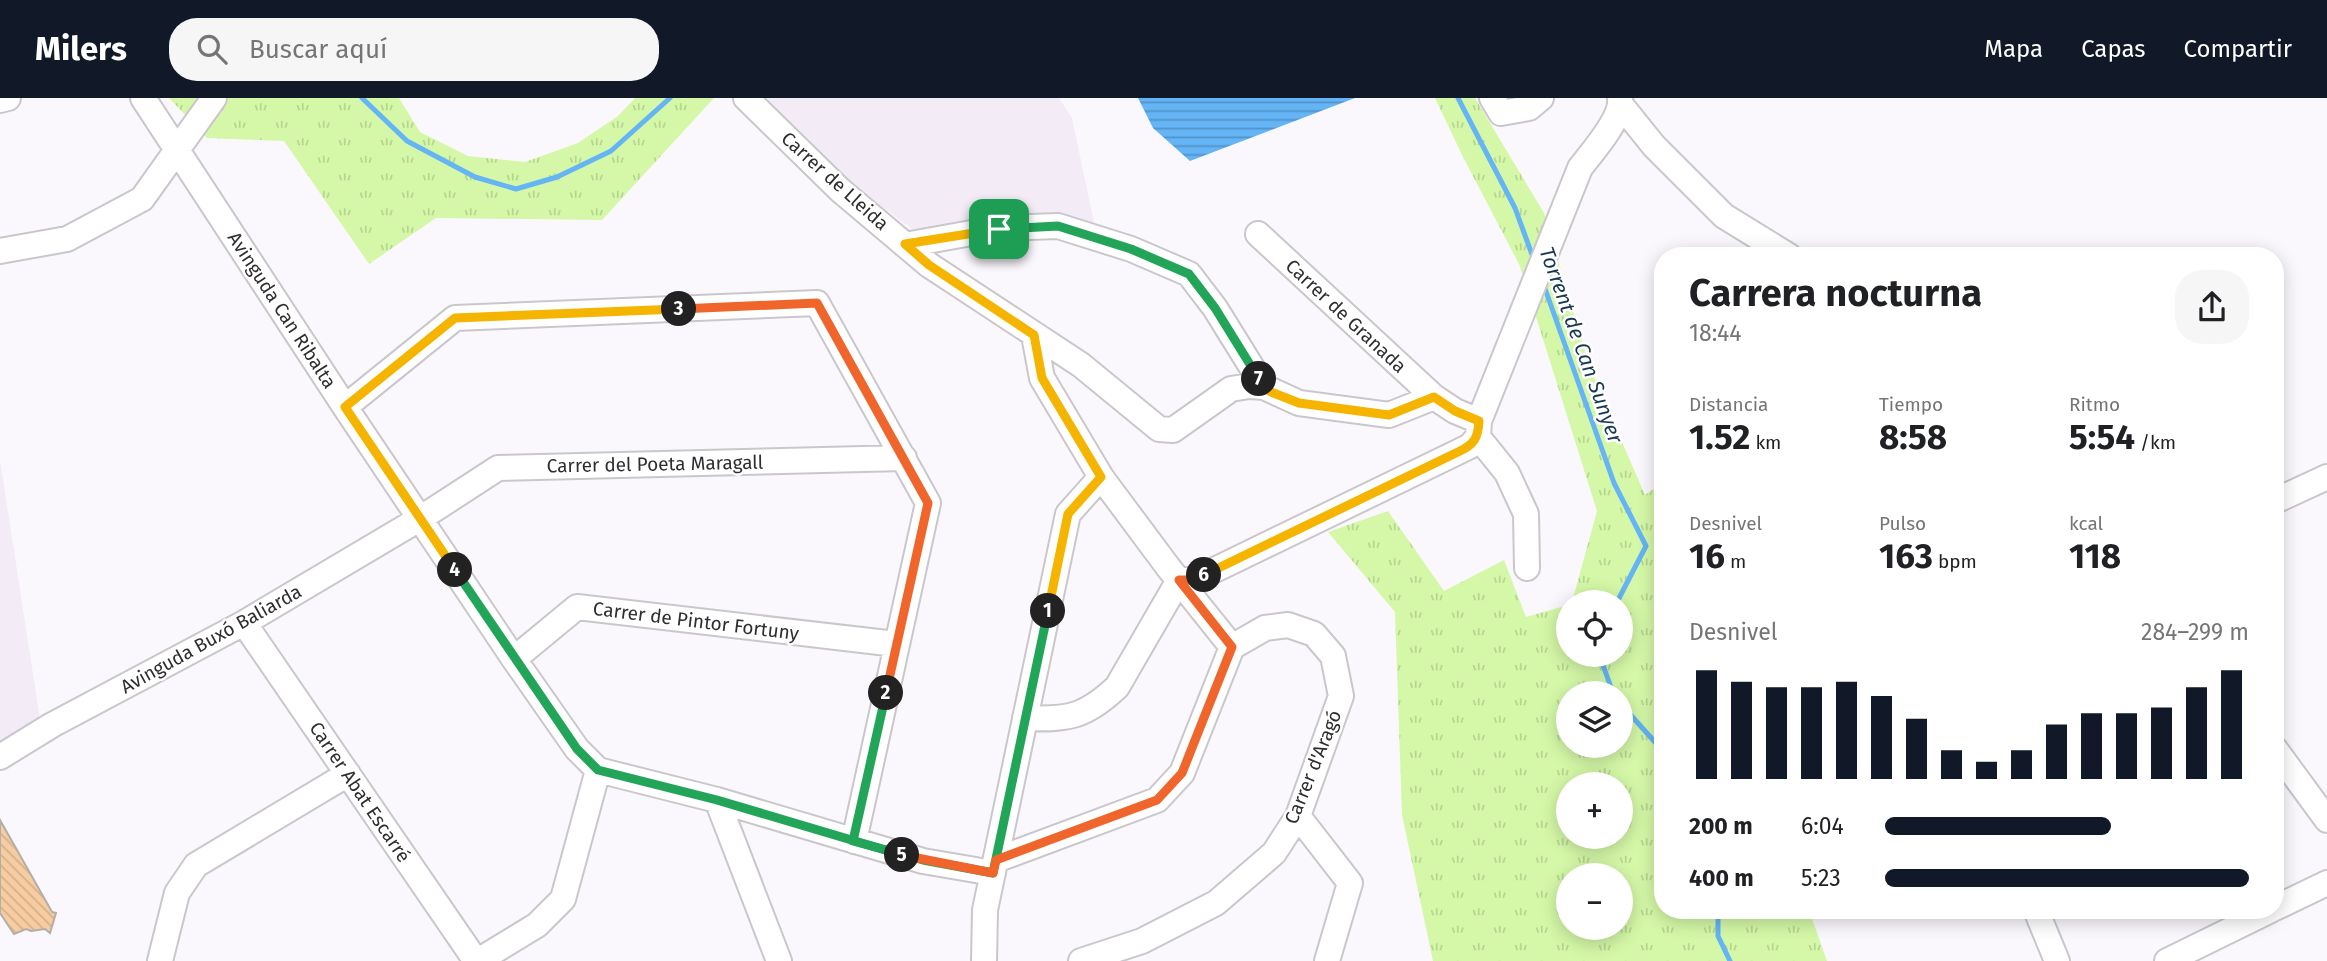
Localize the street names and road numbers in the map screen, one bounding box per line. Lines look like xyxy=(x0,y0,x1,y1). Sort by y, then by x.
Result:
street label: Carrer de Lleida xyxy=(777,127,893,235)
street label: Avinguda Can Ribalta xyxy=(223,227,341,393)
street label: Carrer de Granada xyxy=(1281,254,1411,378)
street label: Carrer del Poeta Maragall xyxy=(546,451,764,477)
street label: Avinguda Buxó Baliarda xyxy=(116,580,306,698)
street label: Carrer de Pintor Fortuny xyxy=(592,597,801,645)
street label: Carrer d'Aragó xyxy=(1280,707,1346,827)
street label: Carrer Abat Escarré xyxy=(304,717,416,867)

